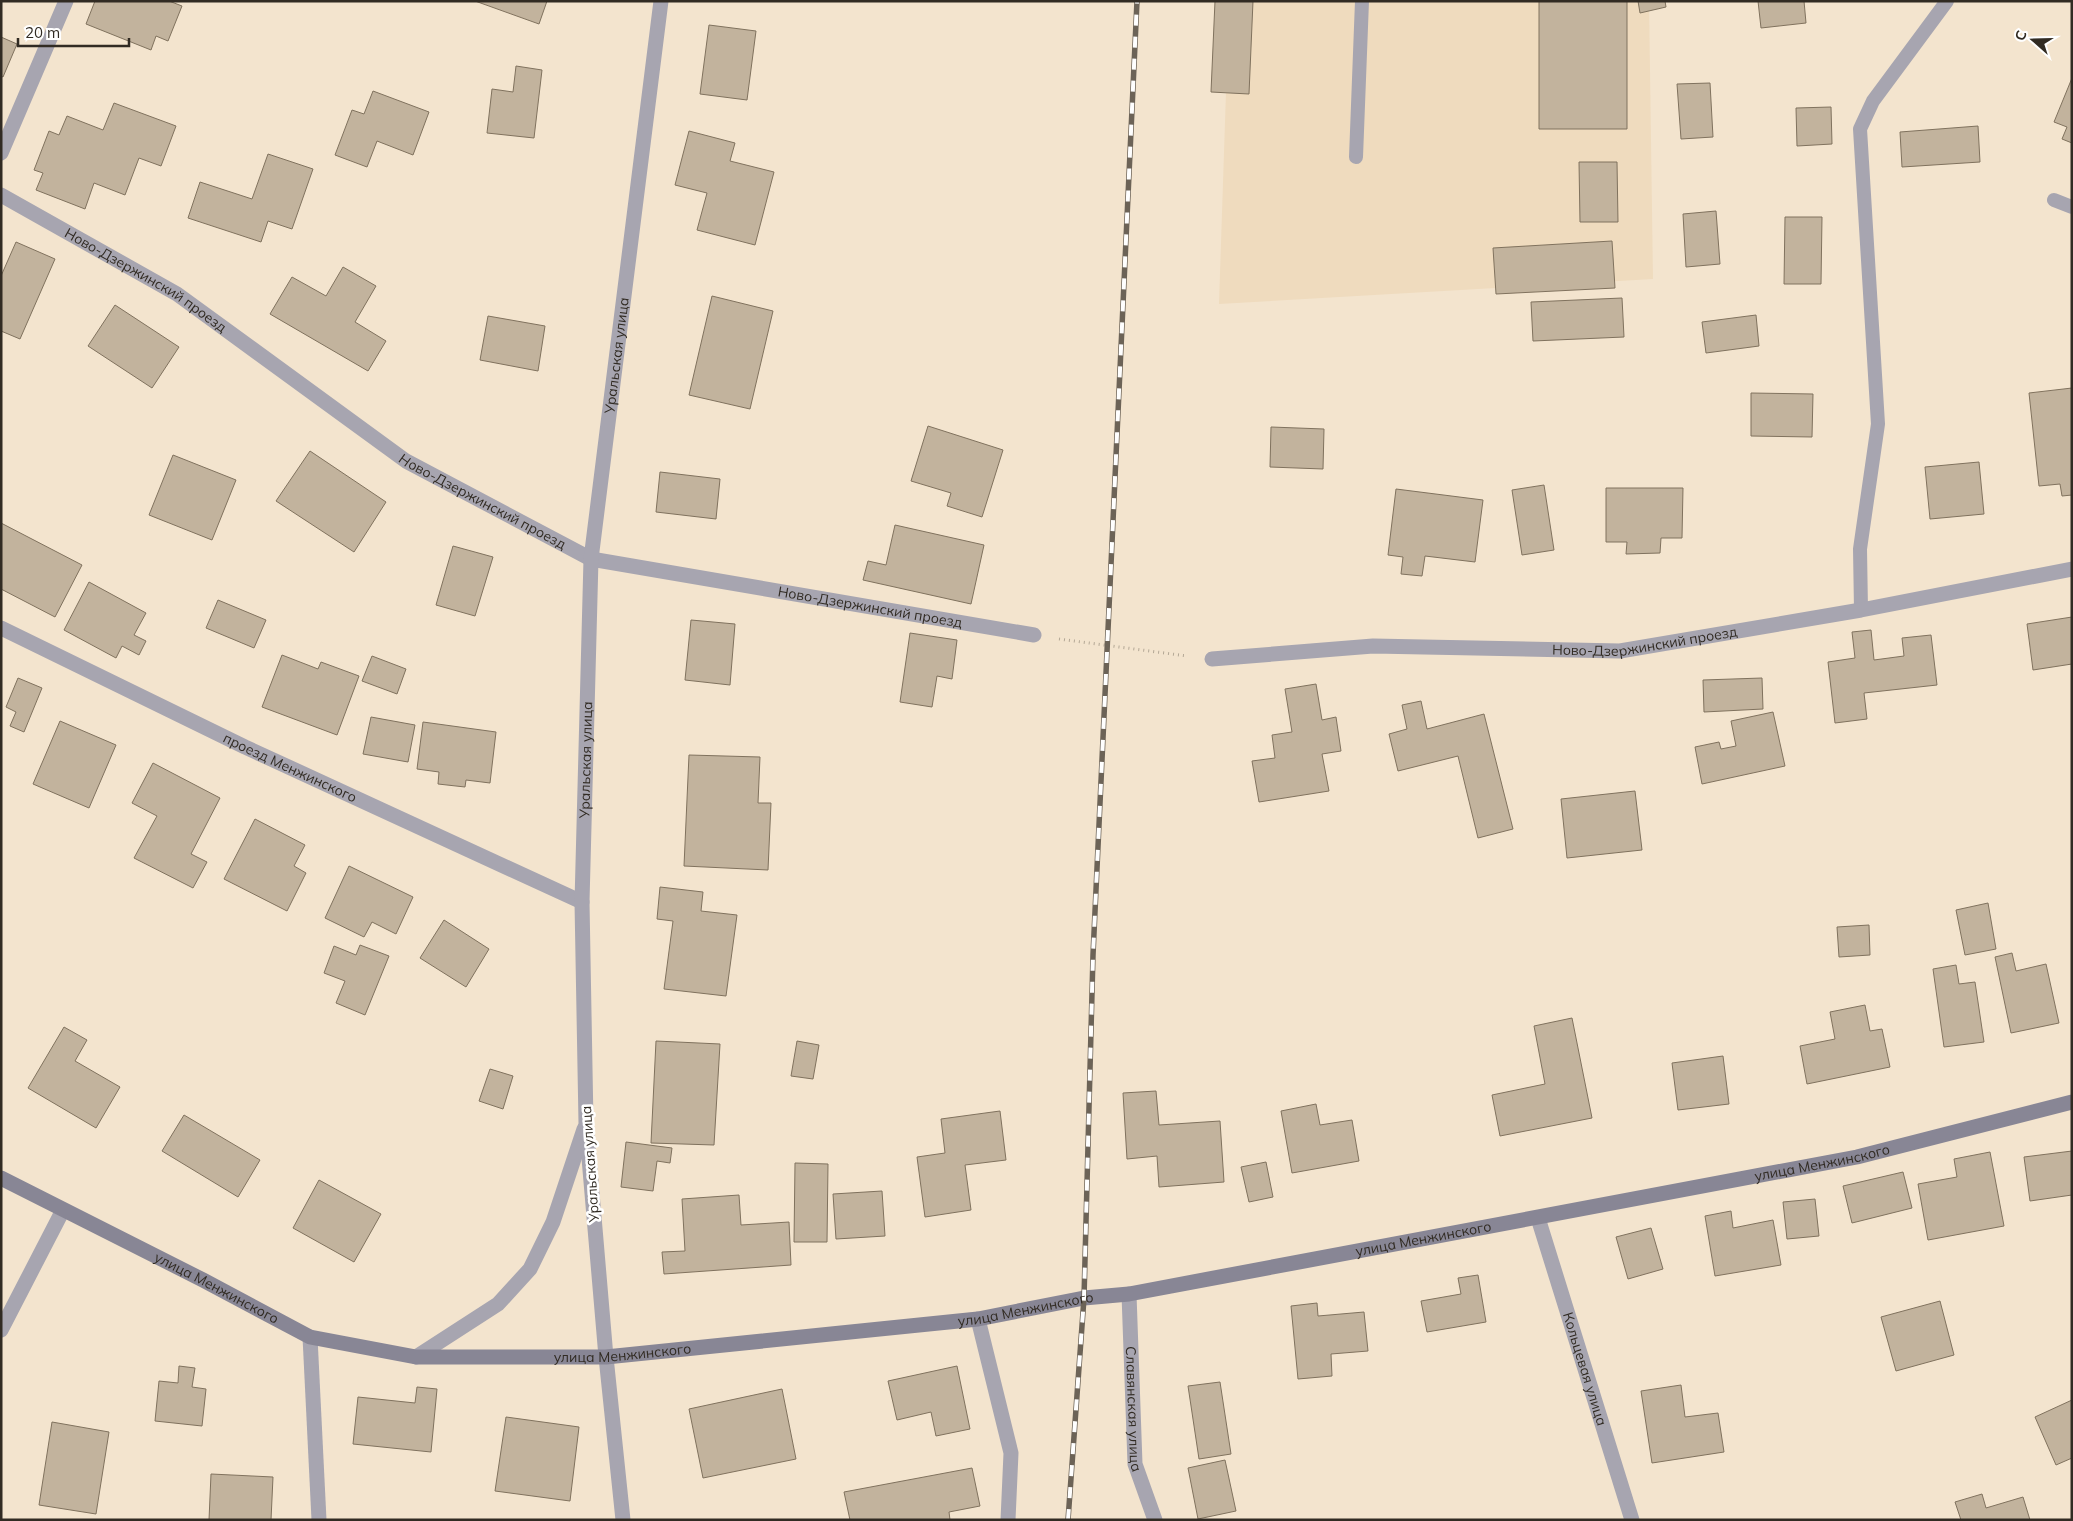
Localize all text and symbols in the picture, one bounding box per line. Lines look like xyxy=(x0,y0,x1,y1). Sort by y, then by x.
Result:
scale bar xyxy=(18,15,129,47)
north arrow xyxy=(2008,15,2058,65)
text: 20 m xyxy=(25,23,60,42)
text: С xyxy=(2011,28,2031,43)
street label: Ново-Дзержинский проезд xyxy=(62,224,231,337)
street label: Уральская улица xyxy=(600,296,633,416)
street label: Ново-Дзержинский проезд xyxy=(395,450,570,553)
street label: Ново-Дзержинский проезд xyxy=(777,582,964,632)
street label: Ново-Дзержинский проезд xyxy=(1552,622,1739,660)
street label: Уральская улица xyxy=(575,701,596,820)
street label: проезд Менжинского xyxy=(220,729,360,806)
street label: Уральская улица xyxy=(577,1105,603,1224)
street label: улица Менжинского xyxy=(1753,1140,1892,1185)
street label: улица Менжинского xyxy=(1354,1217,1493,1260)
street label: улица Менжинского xyxy=(151,1248,282,1328)
street label: улица Менжинского xyxy=(957,1288,1094,1330)
street label: Кольцевая улица xyxy=(1559,1310,1611,1428)
street label: улица Менжинского xyxy=(554,1339,692,1366)
street label: Славянская улица xyxy=(1122,1346,1146,1474)

